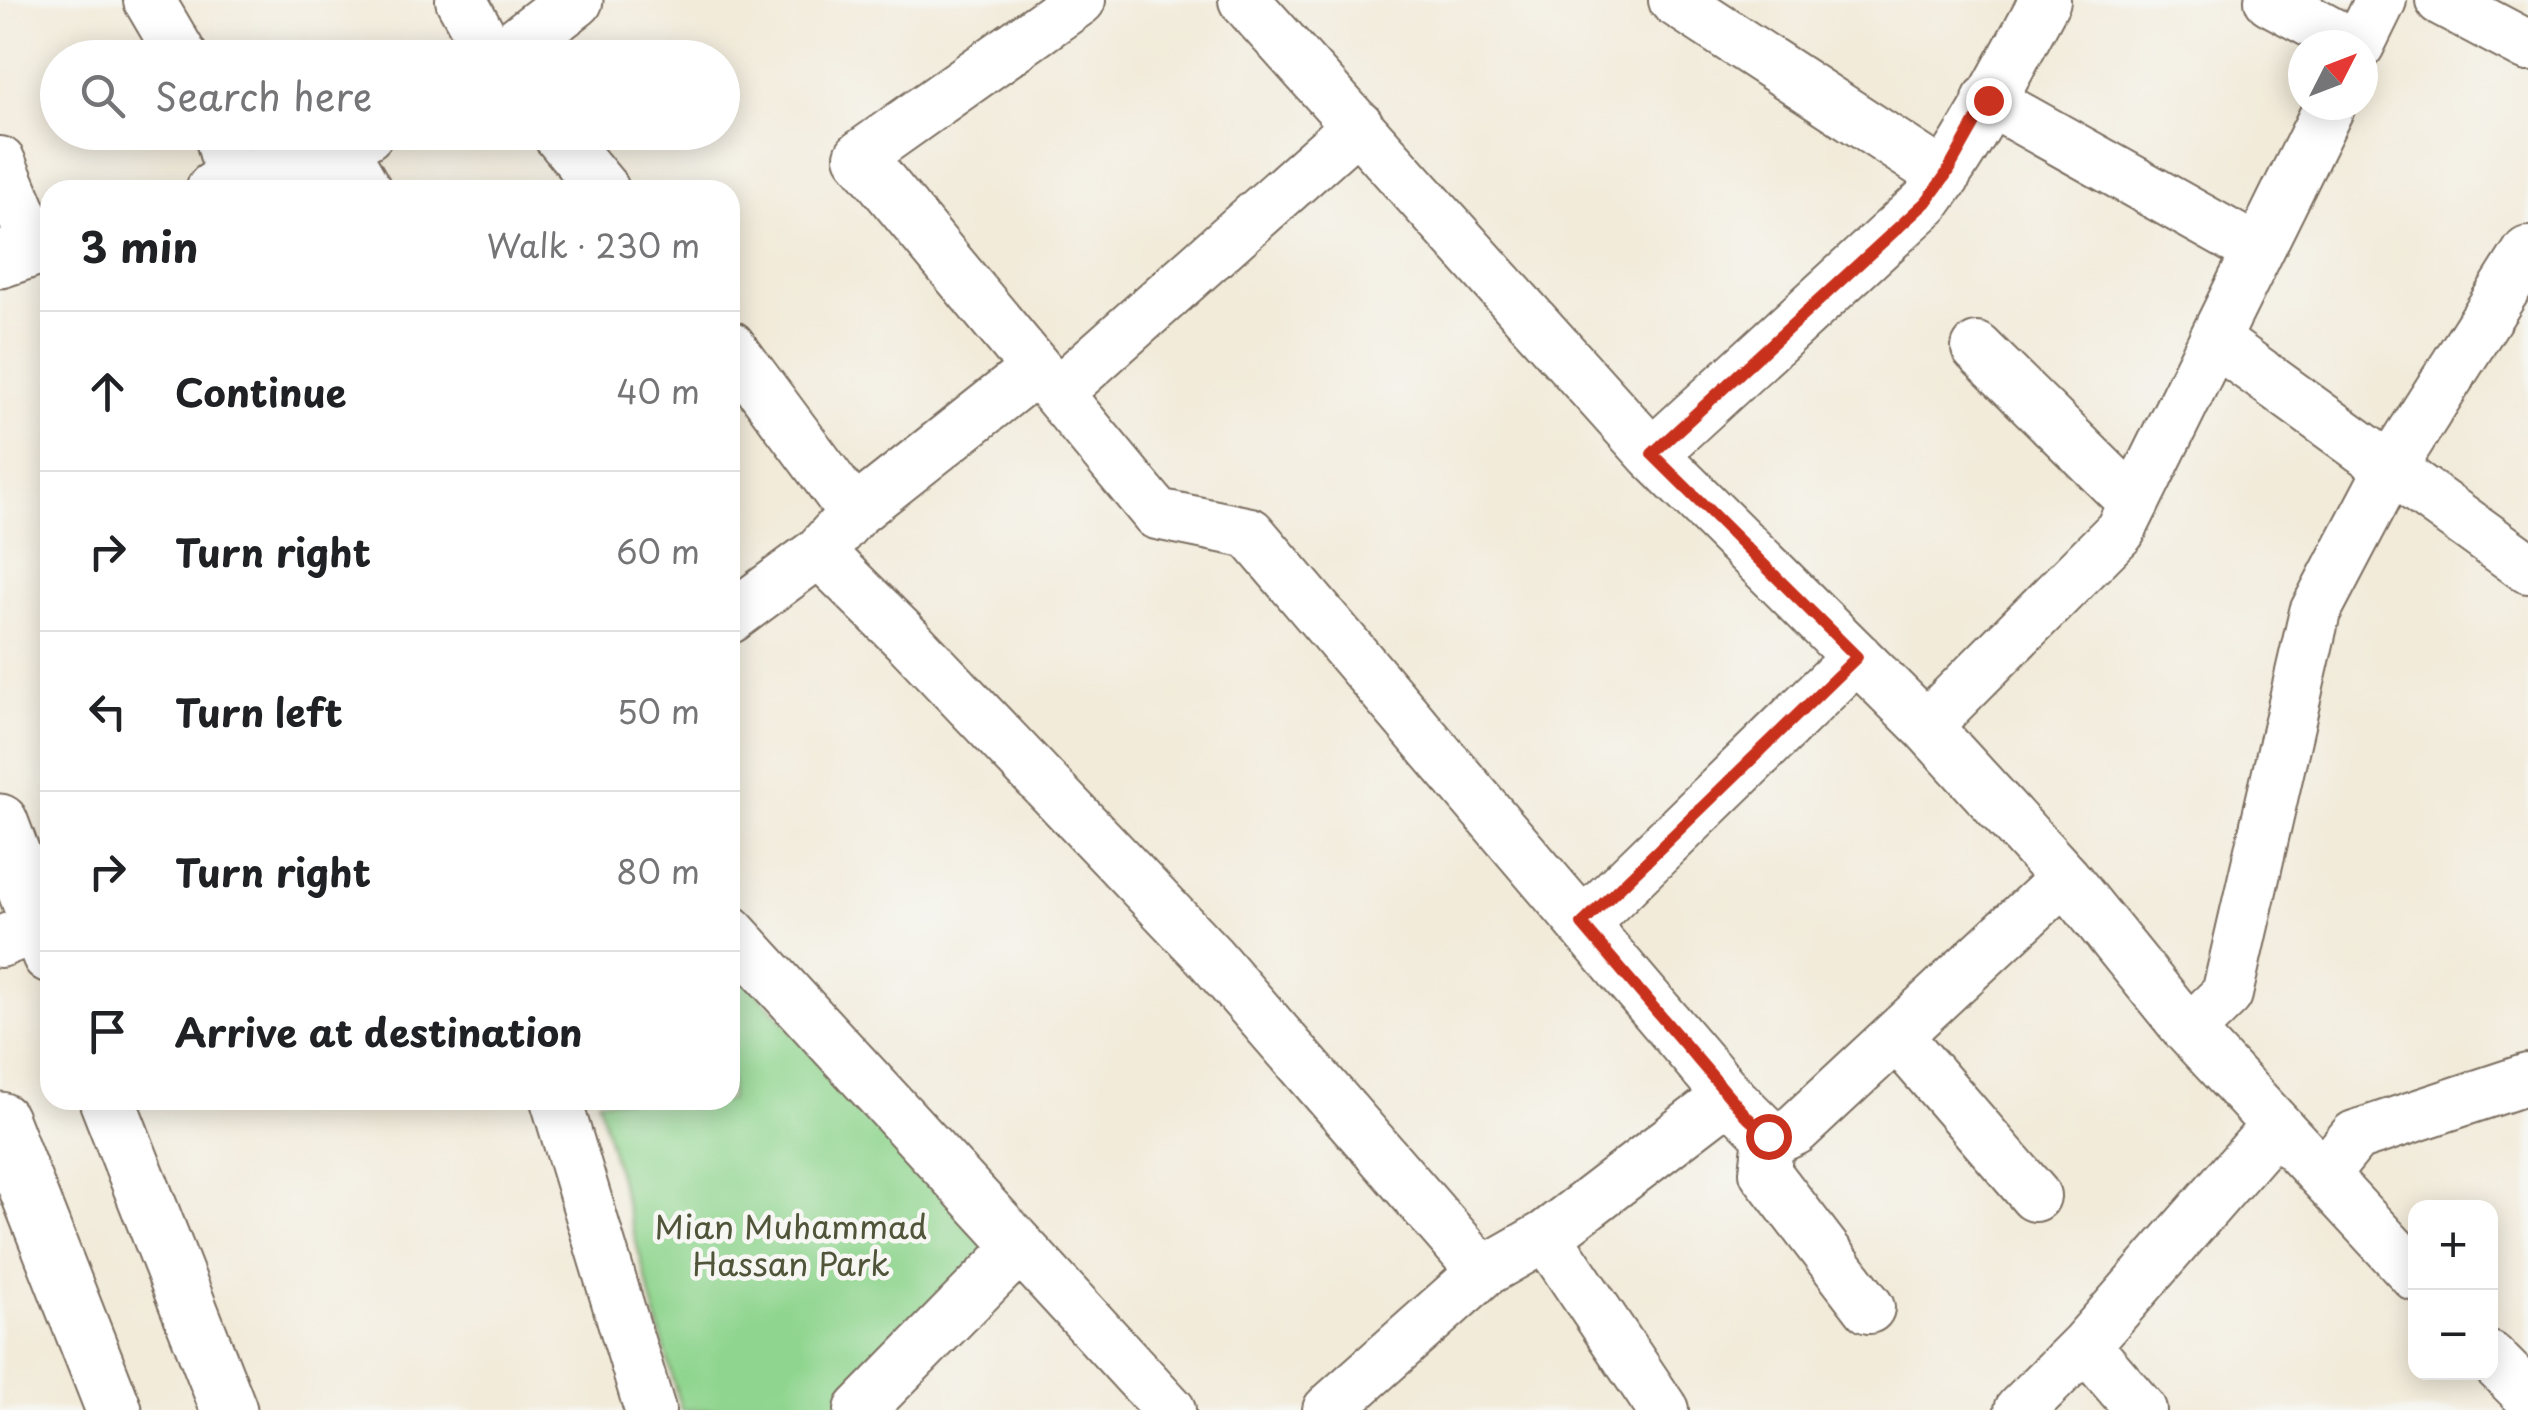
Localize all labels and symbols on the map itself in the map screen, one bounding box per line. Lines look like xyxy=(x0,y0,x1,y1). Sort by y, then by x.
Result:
north arrow xyxy=(2288,30,2378,120)
route end xyxy=(1966,78,2012,124)
route start xyxy=(1746,1114,1792,1160)
park label: Mian Muhammad Hassan Park xyxy=(654,1202,928,1287)

